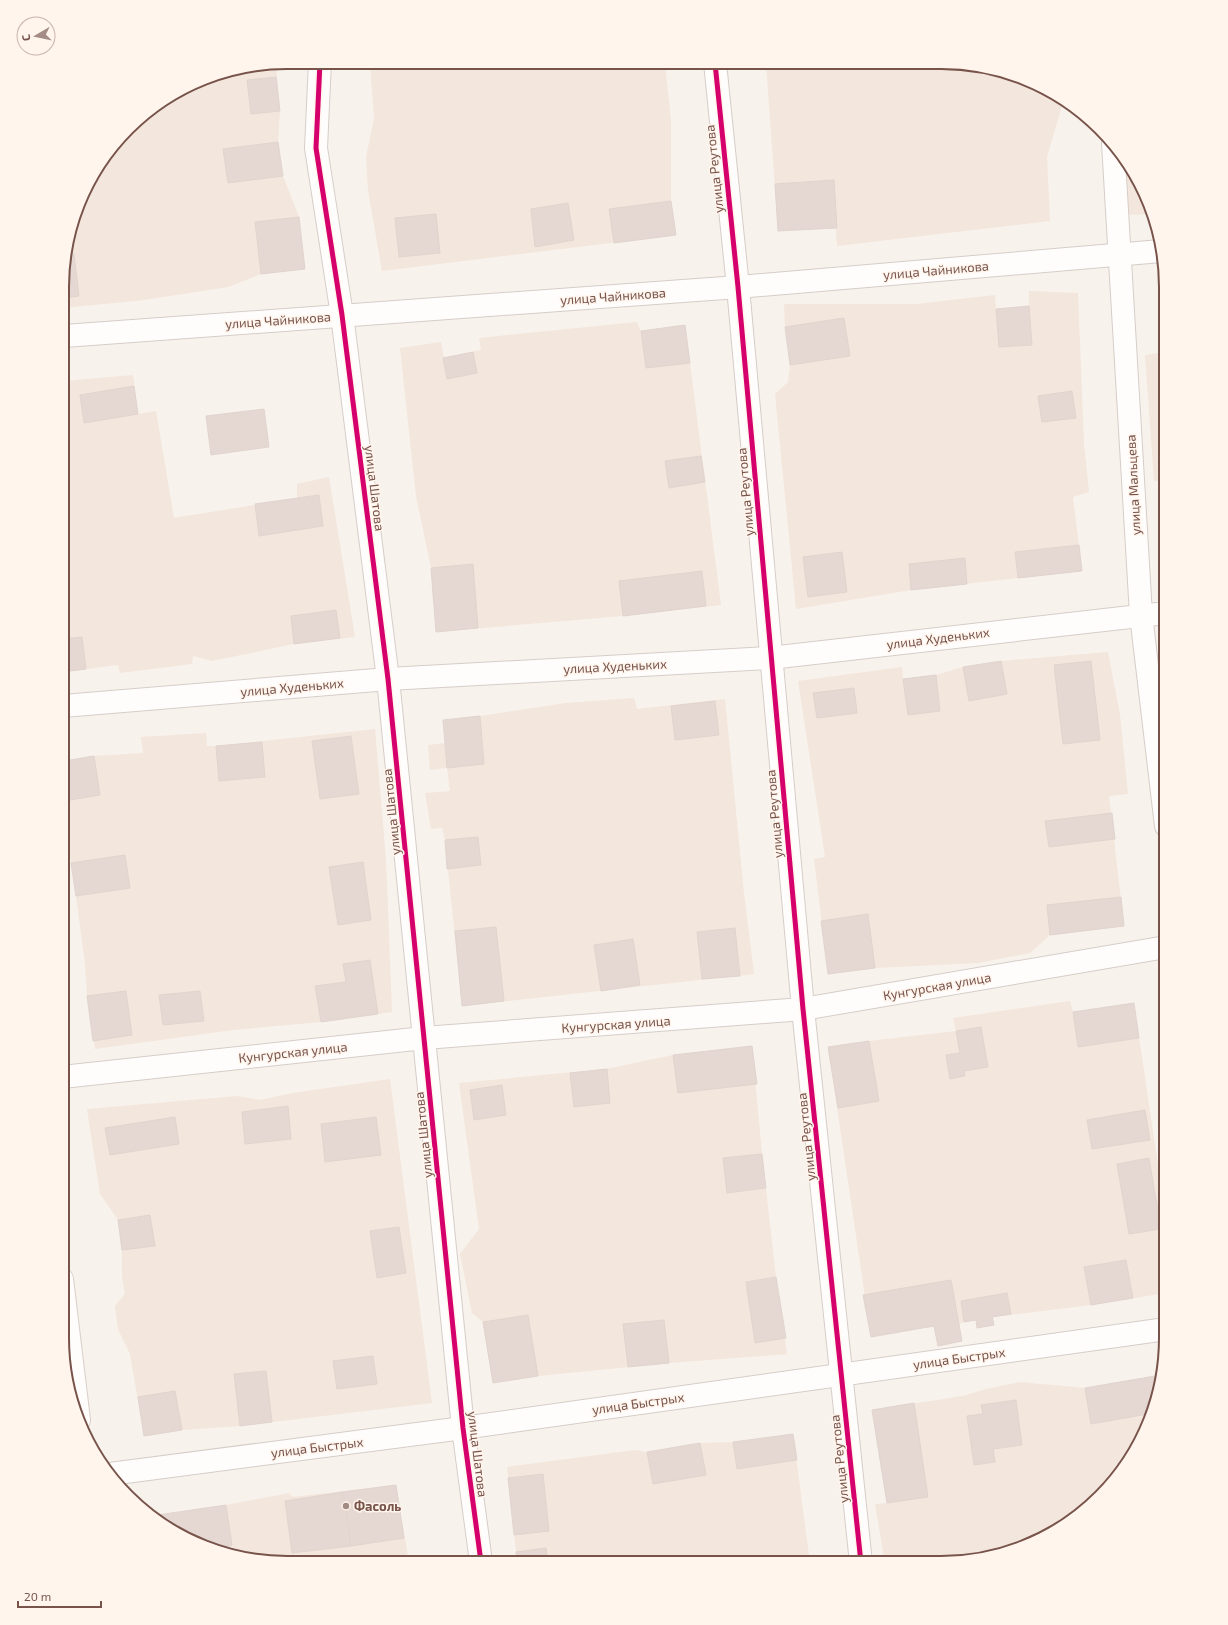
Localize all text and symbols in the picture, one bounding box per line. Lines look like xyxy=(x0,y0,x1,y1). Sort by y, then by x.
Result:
north arrow xyxy=(16,16,56,56)
text: С xyxy=(19,33,33,42)
street label: улица Реутова xyxy=(701,124,727,214)
street label: улица Чайникова xyxy=(882,257,990,283)
street label: улица Чайникова xyxy=(560,284,666,308)
street label: улица Чайникова xyxy=(225,308,331,332)
street label: улица Мальцева xyxy=(1122,434,1144,536)
street label: улица Шатова xyxy=(362,444,388,532)
street label: улица Реутова xyxy=(733,447,757,537)
street label: улица Худеньких xyxy=(886,624,991,652)
street label: улица Худеньких xyxy=(563,655,667,677)
street label: улица Худеньких xyxy=(240,675,344,699)
street label: улица Шатова xyxy=(379,768,403,856)
street label: улица Реутова xyxy=(762,769,786,859)
street label: Кунгурская улица xyxy=(882,969,992,1003)
street label: Кунгурская улица xyxy=(561,1012,671,1036)
street label: Кунгурская улица xyxy=(238,1038,348,1066)
street label: улица Шатова xyxy=(411,1091,435,1179)
street label: улица Реутова xyxy=(793,1092,819,1182)
street label: улица Быстрых xyxy=(912,1344,1006,1372)
street label: улица Быстрых xyxy=(591,1389,685,1417)
street label: улица Шатова xyxy=(465,1410,491,1498)
street label: улица Реутова xyxy=(826,1414,852,1504)
street label: улица Быстрых xyxy=(270,1433,364,1461)
place label: Фасоль xyxy=(354,1498,401,1514)
marker: Фасоль xyxy=(341,1501,351,1511)
scale bar xyxy=(18,1583,101,1609)
text: 20 m xyxy=(24,1589,51,1603)

